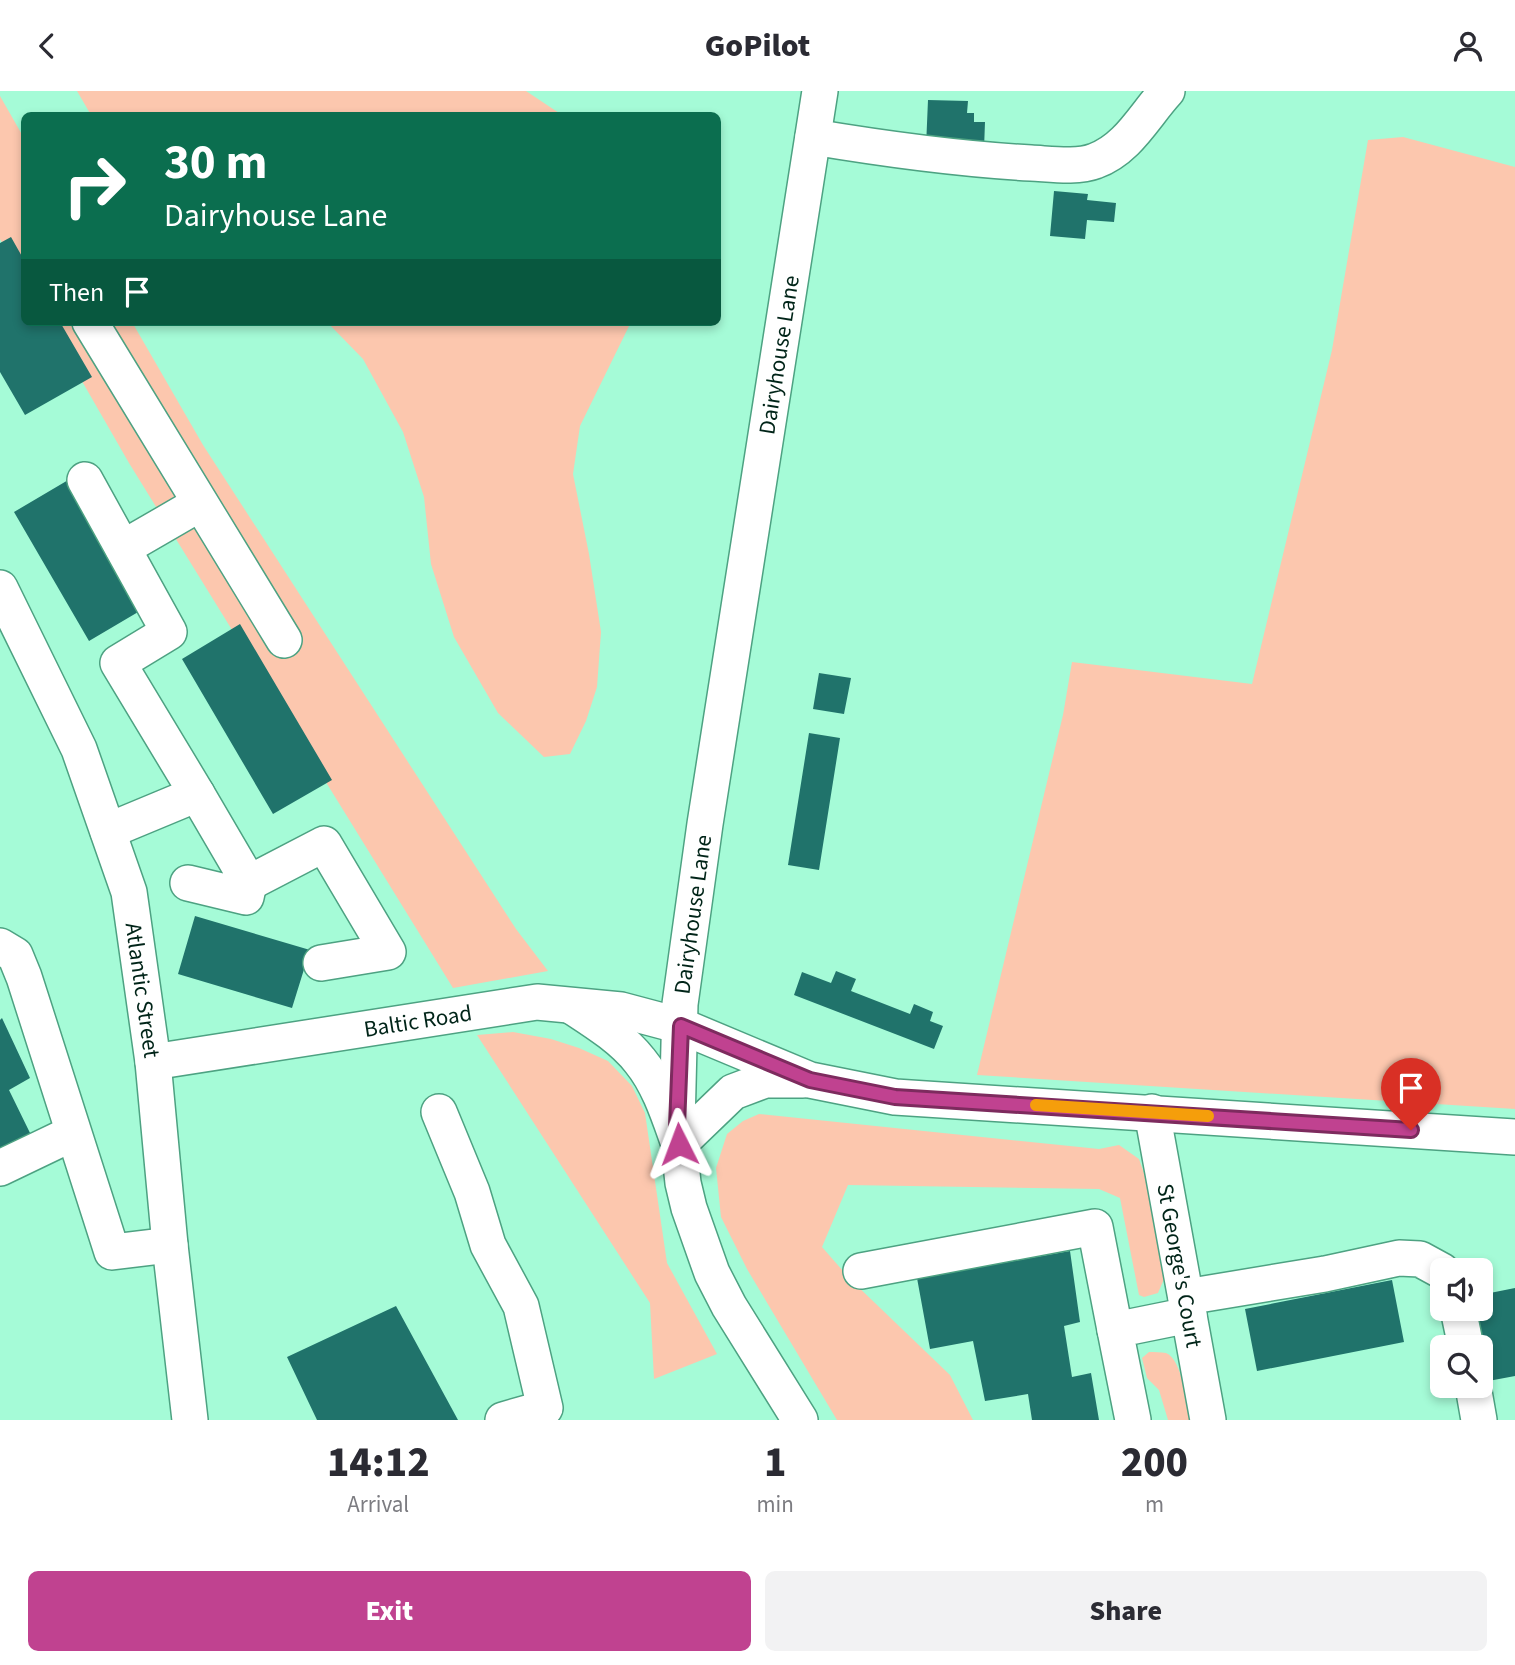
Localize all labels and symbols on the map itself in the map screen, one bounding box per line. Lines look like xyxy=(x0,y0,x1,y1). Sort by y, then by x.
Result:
street label: Dairyhouse Lane xyxy=(750,273,808,437)
street label: Dairyhouse Lane xyxy=(666,833,720,996)
street label: Atlantic Street xyxy=(117,920,168,1060)
street label: Baltic Road xyxy=(362,996,474,1046)
pin xyxy=(1381,1058,1441,1130)
position arrow xyxy=(642,1107,716,1181)
street label: St George's Court xyxy=(1148,1181,1211,1350)

